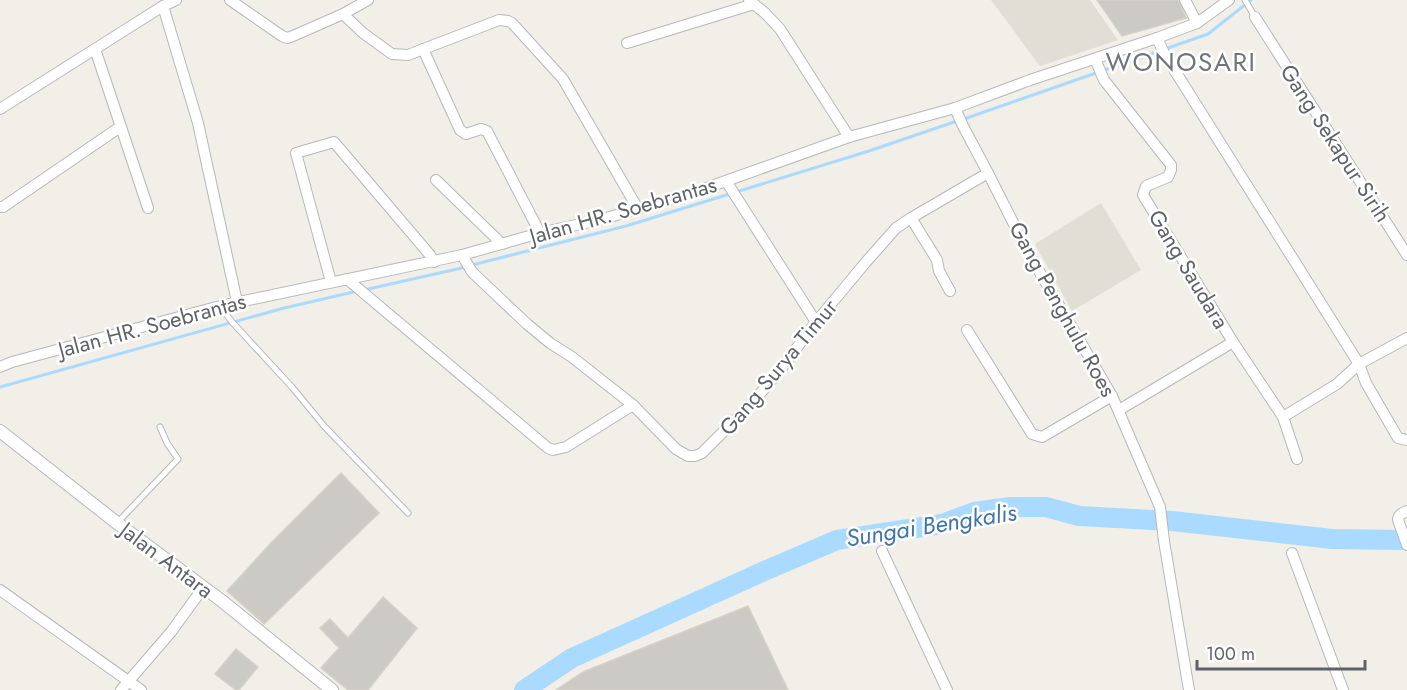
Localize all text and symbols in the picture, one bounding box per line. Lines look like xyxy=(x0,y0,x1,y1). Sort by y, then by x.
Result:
district label: WONOSARI xyxy=(1106,43,1256,81)
street label: Gang Sekapur Sirih xyxy=(1273,58,1399,228)
street label: Jalan HR. Soebrantas xyxy=(523,168,720,253)
street label: Gang Saudara xyxy=(1141,203,1237,335)
street label: Gang Penghulu Roes xyxy=(1001,216,1125,403)
street label: Jalan HR. Soebrantas xyxy=(52,285,250,366)
street label: Gang Surya Timur xyxy=(711,292,845,442)
water label: Sungai Bengkalis xyxy=(843,494,1019,556)
street label: Jalan Antara xyxy=(111,512,220,606)
scale bar xyxy=(1197,633,1365,671)
text: 100 m xyxy=(1206,641,1255,667)

